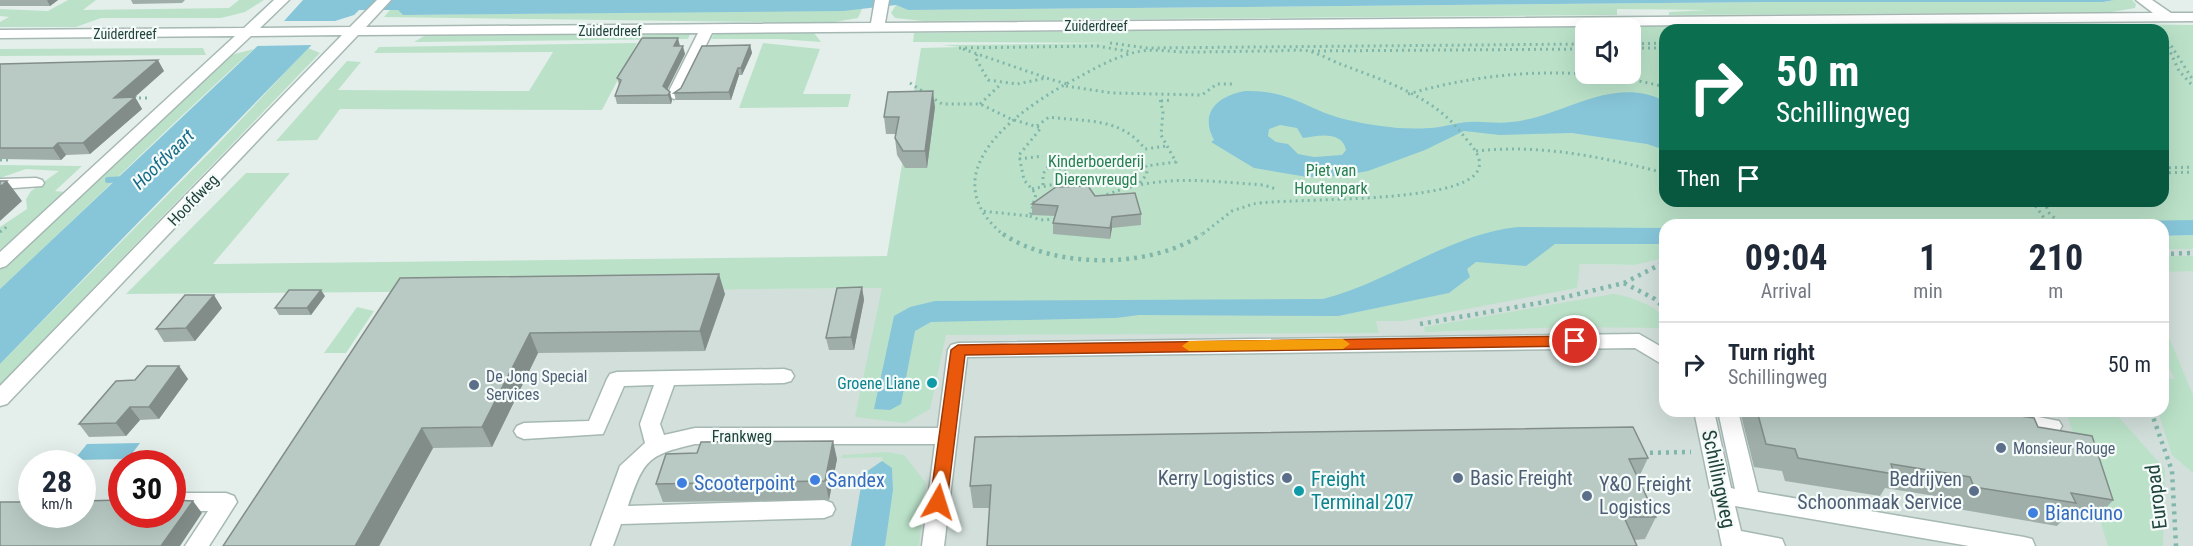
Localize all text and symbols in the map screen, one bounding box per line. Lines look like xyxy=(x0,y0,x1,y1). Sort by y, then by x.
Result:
street label: Zuiderdreef xyxy=(1064,18,1128,34)
map controls xyxy=(1575,18,1641,84)
button: sound xyxy=(1575,18,1641,84)
street label: Zuiderdreef xyxy=(578,23,642,39)
street label: Zuiderdreef xyxy=(93,26,157,42)
text: 50 m xyxy=(1776,47,1859,96)
icon: right xyxy=(1677,48,1755,126)
text: Schillingweg xyxy=(1776,97,1910,129)
water label: Hoofdvaart xyxy=(128,124,199,193)
park label: Kinderboerderij Dierenvreugd xyxy=(1048,152,1144,189)
park label: Piet van Houtenpark xyxy=(1294,161,1368,198)
icon: arrive xyxy=(1732,162,1765,195)
text: Then xyxy=(1677,166,1720,191)
street label: Hoofdweg xyxy=(164,170,222,230)
text: 09:04 xyxy=(1745,237,1827,279)
text: 1 xyxy=(1919,237,1937,279)
text: 210 xyxy=(2029,237,2083,279)
text: Arrival xyxy=(1761,279,1812,303)
text: min xyxy=(1913,279,1943,303)
text: m xyxy=(2048,279,2063,303)
pin xyxy=(1549,315,1600,366)
icon: arrive xyxy=(1558,324,1591,357)
text: Turn right xyxy=(1728,340,1815,365)
icon: right xyxy=(1677,348,1710,381)
text: 50 m xyxy=(2108,352,2151,377)
text: Schillingweg xyxy=(1728,365,1827,389)
place label: De Jong Special Services xyxy=(486,367,587,404)
place label: Groene Liane xyxy=(837,374,920,393)
marker: Groene Liane xyxy=(925,376,939,390)
marker: De Jong Special Services xyxy=(467,378,481,392)
street label: Frankweg xyxy=(712,427,772,446)
street label: Schillingweg xyxy=(1697,428,1741,530)
place label: Monsieur Rouge xyxy=(2013,439,2115,458)
marker: Monsieur Rouge xyxy=(1994,441,2008,455)
speed limit sign: 30 xyxy=(108,450,186,528)
street label: Europad xyxy=(2140,463,2172,531)
text: 28 xyxy=(42,464,72,499)
place label: Kerry Logistics xyxy=(1158,466,1275,490)
place label: Basic Freight xyxy=(1470,466,1573,490)
place label: Freight Terminal 207 xyxy=(1311,467,1414,514)
place label: Bedrijven Schoonmaak Service xyxy=(1797,467,1962,514)
place label: Sandex xyxy=(827,468,885,492)
position arrow xyxy=(906,470,970,534)
place label: Scooterpoint xyxy=(694,471,795,495)
marker: Kerry Logistics xyxy=(1280,471,1294,485)
marker: Basic Freight xyxy=(1451,471,1465,485)
place label: Y&O Freight Logistics xyxy=(1599,472,1691,519)
marker: Sandex xyxy=(808,473,822,487)
marker: Scooterpoint xyxy=(675,476,689,490)
marker: Freight Terminal 207 xyxy=(1292,484,1306,498)
marker: Bedrijven Schoonmaak Service xyxy=(1967,484,1981,498)
marker: Y&O Freight Logistics xyxy=(1580,489,1594,503)
text: km/h xyxy=(42,495,72,513)
place label: Bianciuno xyxy=(2045,501,2123,525)
marker: Bianciuno xyxy=(2026,506,2040,520)

